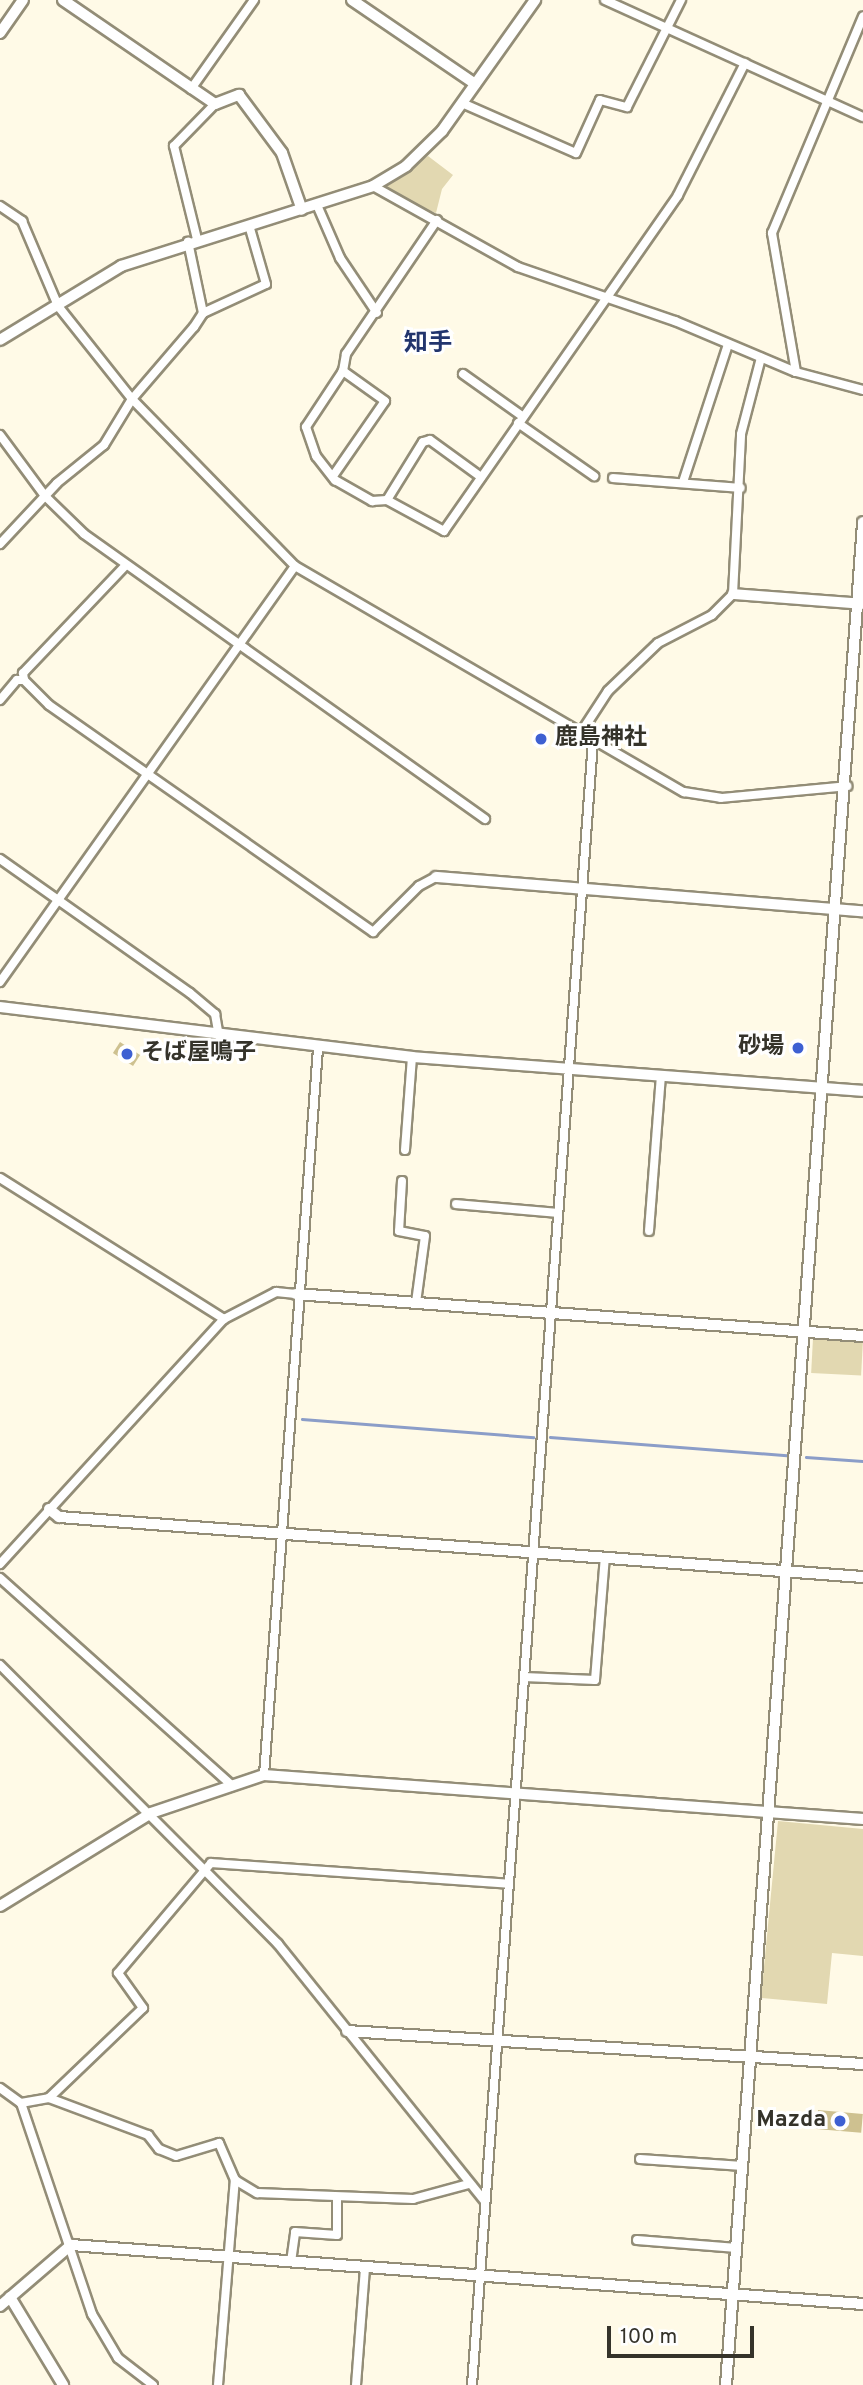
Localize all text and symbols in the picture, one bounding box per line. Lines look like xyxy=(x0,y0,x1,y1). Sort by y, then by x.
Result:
district label: 知手 xyxy=(404,331,452,359)
place label: 鹿島神社 xyxy=(555,725,647,753)
marker: 鹿島神社 xyxy=(533,731,549,747)
place label: 砂場 xyxy=(738,1034,784,1062)
place label: そば屋鳴子 xyxy=(141,1040,256,1068)
marker: 砂場 xyxy=(790,1040,806,1056)
marker: そば屋鳴子 xyxy=(119,1046,135,1062)
place label: Mazda xyxy=(756,2107,826,2135)
marker: Mazda xyxy=(832,2113,848,2129)
scale bar xyxy=(611,2312,758,2356)
text: 100 m xyxy=(620,2324,677,2351)

